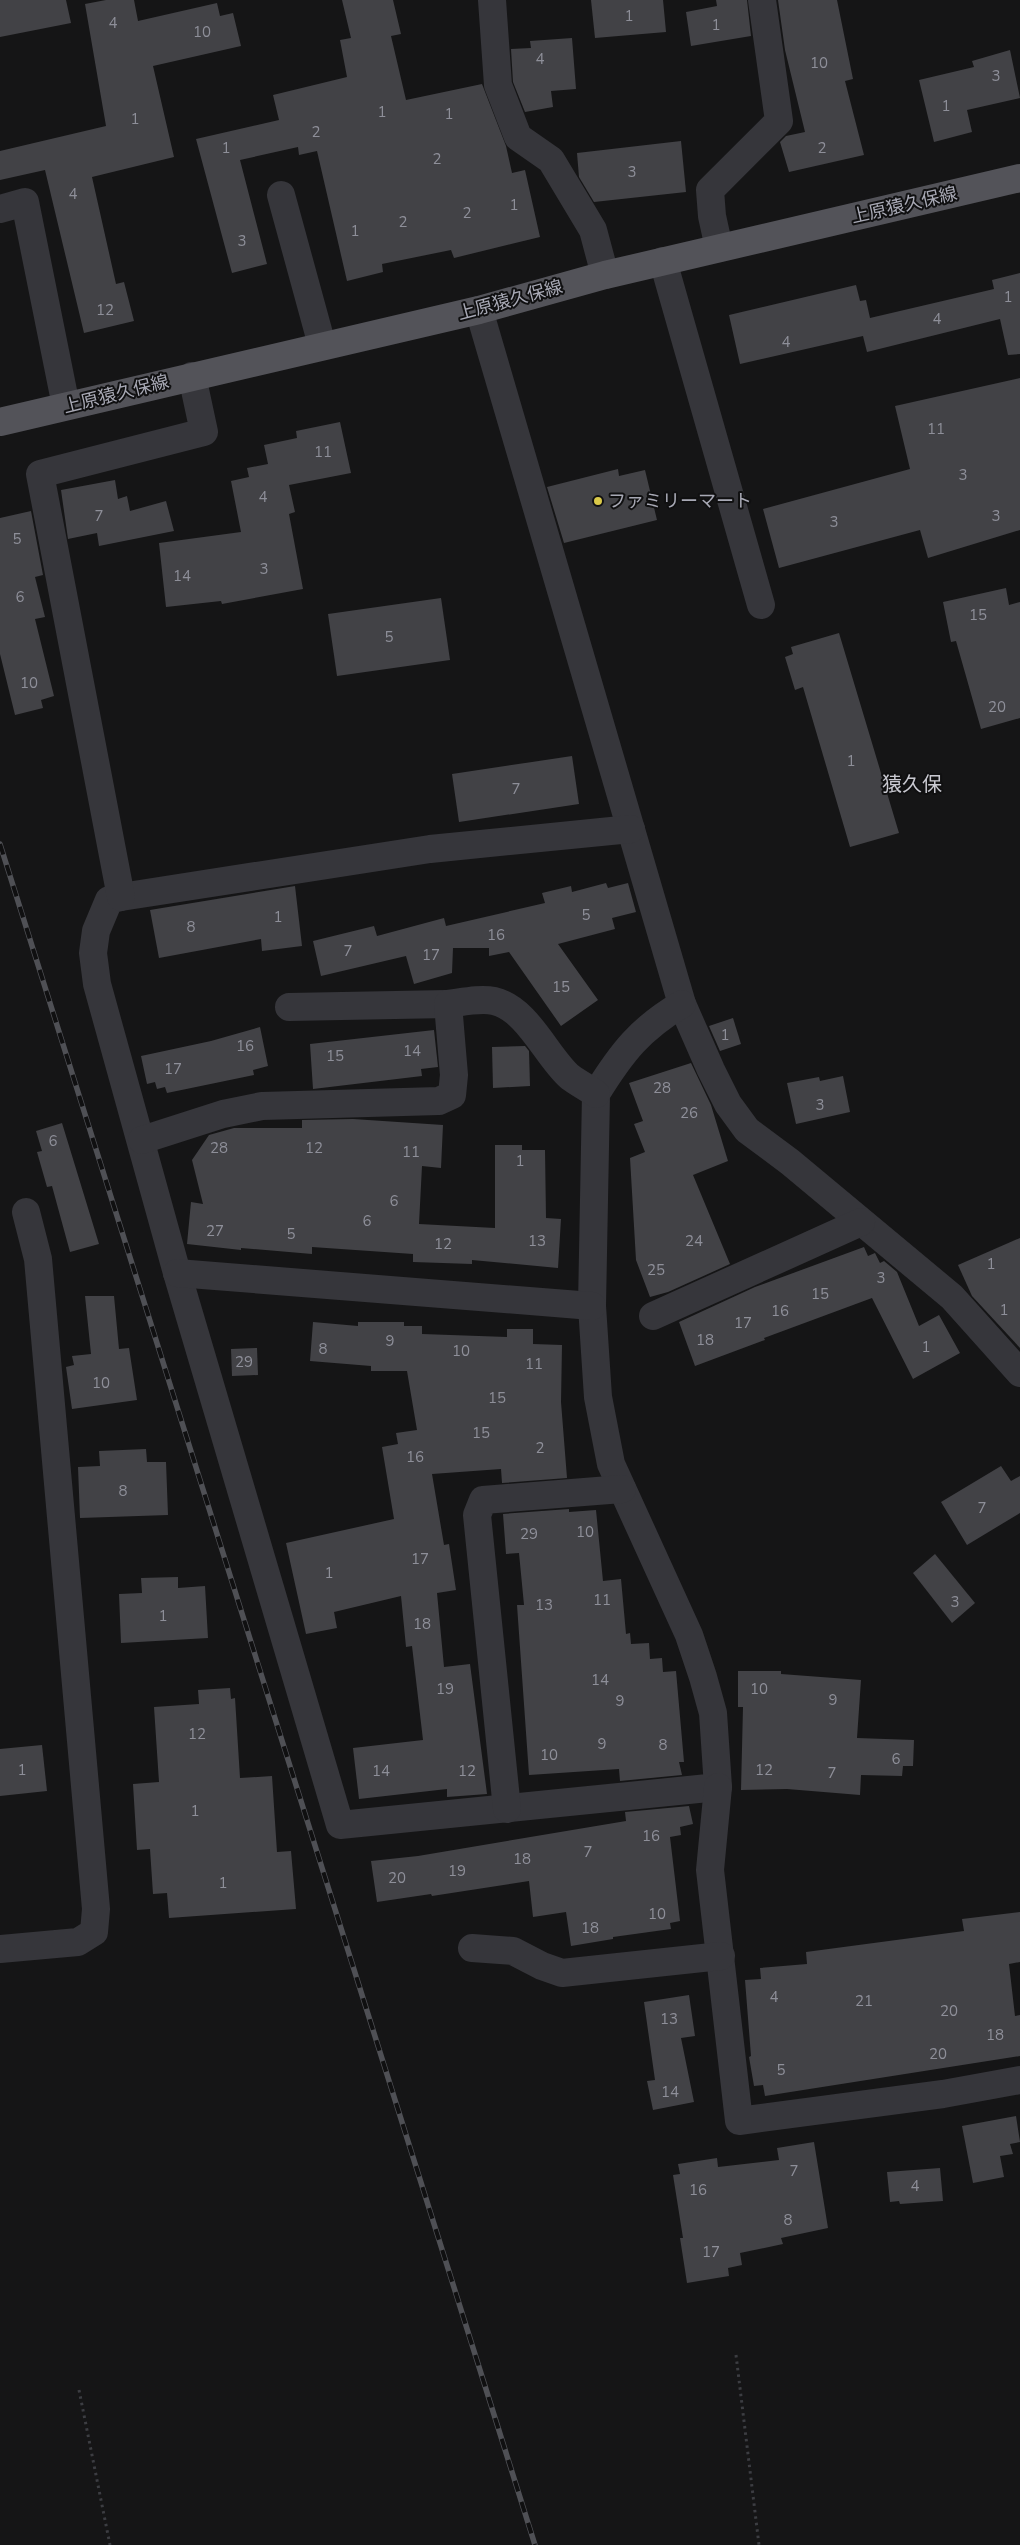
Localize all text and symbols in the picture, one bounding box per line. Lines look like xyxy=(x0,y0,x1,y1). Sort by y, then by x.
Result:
house number: 1 xyxy=(624,6,634,26)
house number: 4 xyxy=(108,13,118,33)
house number: 1 xyxy=(711,15,721,35)
house number: 10 xyxy=(193,22,211,42)
house number: 4 xyxy=(535,49,545,69)
house number: 10 xyxy=(810,53,828,73)
house number: 3 xyxy=(991,66,1001,86)
house number: 1 xyxy=(941,96,951,116)
house number: 1 xyxy=(377,102,387,122)
house number: 1 xyxy=(444,104,454,124)
house number: 1 xyxy=(130,109,140,129)
house number: 2 xyxy=(311,122,321,142)
house number: 1 xyxy=(221,138,231,158)
house number: 2 xyxy=(817,138,827,158)
house number: 2 xyxy=(432,149,442,169)
house number: 3 xyxy=(627,162,637,182)
street label: 上原猿久保線 xyxy=(849,181,959,229)
house number: 4 xyxy=(68,184,78,204)
house number: 1 xyxy=(509,195,519,215)
house number: 2 xyxy=(462,203,472,223)
house number: 2 xyxy=(398,212,408,232)
house number: 1 xyxy=(350,221,360,241)
house number: 3 xyxy=(237,231,247,251)
street label: 上原猿久保線 xyxy=(455,274,565,326)
house number: 1 xyxy=(1003,287,1013,307)
house number: 12 xyxy=(96,300,114,320)
house number: 4 xyxy=(932,309,942,329)
house number: 4 xyxy=(781,332,791,352)
street label: 上原猿久保線 xyxy=(61,369,171,419)
house number: 11 xyxy=(927,419,945,439)
house number: 11 xyxy=(314,442,332,462)
house number: 3 xyxy=(958,465,968,485)
house number: 4 xyxy=(258,487,268,507)
place label: ファミリーマート xyxy=(608,489,752,513)
marker: ファミリーマート xyxy=(592,495,604,507)
house number: 7 xyxy=(94,506,104,526)
house number: 3 xyxy=(991,506,1001,526)
house number: 3 xyxy=(829,512,839,532)
house number: 5 xyxy=(12,529,22,549)
house number: 3 xyxy=(259,559,269,579)
house number: 14 xyxy=(173,566,191,586)
house number: 6 xyxy=(15,587,25,607)
house number: 15 xyxy=(969,605,987,625)
house number: 5 xyxy=(384,627,394,647)
house number: 10 xyxy=(20,673,38,693)
house number: 20 xyxy=(988,697,1006,717)
house number: 1 xyxy=(846,751,856,771)
district label: 猿久保 xyxy=(882,771,942,798)
house number: 7 xyxy=(511,779,521,799)
house number: 5 xyxy=(581,905,591,925)
house number: 1 xyxy=(273,907,283,927)
house number: 8 xyxy=(186,917,196,937)
house number: 16 xyxy=(487,925,505,945)
house number: 7 xyxy=(343,941,353,961)
house number: 17 xyxy=(422,945,440,965)
house number: 15 xyxy=(552,977,570,997)
house number: 1 xyxy=(720,1025,730,1045)
house number: 16 xyxy=(236,1036,254,1056)
house number: 14 xyxy=(403,1041,421,1061)
house number: 15 xyxy=(326,1046,344,1066)
house number: 17 xyxy=(164,1059,182,1079)
house number: 28 xyxy=(653,1078,671,1098)
house number: 3 xyxy=(815,1095,825,1115)
house number: 26 xyxy=(680,1103,698,1123)
house number: 6 xyxy=(48,1131,58,1151)
house number: 28 xyxy=(210,1138,228,1158)
house number: 12 xyxy=(305,1138,323,1158)
house number: 11 xyxy=(402,1142,420,1162)
house number: 1 xyxy=(515,1151,525,1171)
house number: 6 xyxy=(389,1191,399,1211)
house number: 6 xyxy=(362,1211,372,1231)
house number: 27 xyxy=(206,1221,224,1241)
house number: 5 xyxy=(286,1224,296,1244)
house number: 13 xyxy=(528,1231,546,1251)
house number: 24 xyxy=(685,1231,703,1251)
house number: 12 xyxy=(434,1234,452,1254)
house number: 1 xyxy=(986,1254,996,1274)
house number: 25 xyxy=(647,1260,665,1280)
house number: 3 xyxy=(876,1268,886,1288)
house number: 15 xyxy=(811,1284,829,1304)
house number: 1 xyxy=(999,1300,1009,1320)
house number: 16 xyxy=(771,1301,789,1321)
house number: 17 xyxy=(734,1313,752,1333)
house number: 18 xyxy=(696,1330,714,1350)
house number: 9 xyxy=(385,1331,395,1351)
house number: 1 xyxy=(921,1337,931,1357)
house number: 8 xyxy=(318,1339,328,1359)
house number: 10 xyxy=(452,1341,470,1361)
house number: 29 xyxy=(235,1352,253,1372)
house number: 11 xyxy=(525,1354,543,1374)
house number: 10 xyxy=(92,1373,110,1393)
house number: 15 xyxy=(488,1388,506,1408)
house number: 15 xyxy=(472,1423,490,1443)
house number: 2 xyxy=(535,1438,545,1458)
house number: 16 xyxy=(406,1447,424,1467)
house number: 8 xyxy=(118,1481,128,1501)
house number: 7 xyxy=(977,1498,987,1518)
house number: 10 xyxy=(576,1522,594,1542)
house number: 29 xyxy=(520,1524,538,1544)
house number: 17 xyxy=(411,1549,429,1569)
house number: 1 xyxy=(324,1563,334,1583)
house number: 11 xyxy=(593,1590,611,1610)
house number: 3 xyxy=(950,1592,960,1612)
house number: 13 xyxy=(535,1595,553,1615)
house number: 1 xyxy=(158,1606,168,1626)
house number: 18 xyxy=(413,1614,431,1634)
house number: 14 xyxy=(591,1670,609,1690)
house number: 19 xyxy=(436,1679,454,1699)
house number: 10 xyxy=(750,1679,768,1699)
house number: 9 xyxy=(828,1690,838,1710)
house number: 9 xyxy=(615,1691,625,1711)
house number: 12 xyxy=(188,1724,206,1744)
house number: 9 xyxy=(597,1734,607,1754)
house number: 8 xyxy=(658,1735,668,1755)
house number: 10 xyxy=(540,1745,558,1765)
house number: 6 xyxy=(891,1749,901,1769)
house number: 1 xyxy=(17,1760,27,1780)
house number: 12 xyxy=(755,1760,773,1780)
house number: 14 xyxy=(372,1761,390,1781)
house number: 12 xyxy=(458,1761,476,1781)
house number: 7 xyxy=(827,1763,837,1783)
house number: 1 xyxy=(190,1801,200,1821)
house number: 16 xyxy=(642,1826,660,1846)
house number: 7 xyxy=(583,1842,593,1862)
house number: 18 xyxy=(513,1849,531,1869)
house number: 19 xyxy=(448,1861,466,1881)
house number: 20 xyxy=(388,1868,406,1888)
house number: 1 xyxy=(218,1873,228,1893)
house number: 10 xyxy=(648,1904,666,1924)
house number: 18 xyxy=(581,1918,599,1938)
house number: 4 xyxy=(769,1987,779,2007)
house number: 21 xyxy=(855,1991,873,2011)
house number: 20 xyxy=(940,2001,958,2021)
house number: 13 xyxy=(660,2009,678,2029)
house number: 18 xyxy=(986,2025,1004,2045)
house number: 20 xyxy=(929,2044,947,2064)
house number: 5 xyxy=(776,2060,786,2080)
house number: 14 xyxy=(661,2082,679,2102)
house number: 7 xyxy=(789,2161,799,2181)
house number: 4 xyxy=(910,2176,920,2196)
house number: 16 xyxy=(689,2180,707,2200)
house number: 8 xyxy=(783,2210,793,2230)
house number: 17 xyxy=(702,2242,720,2262)

